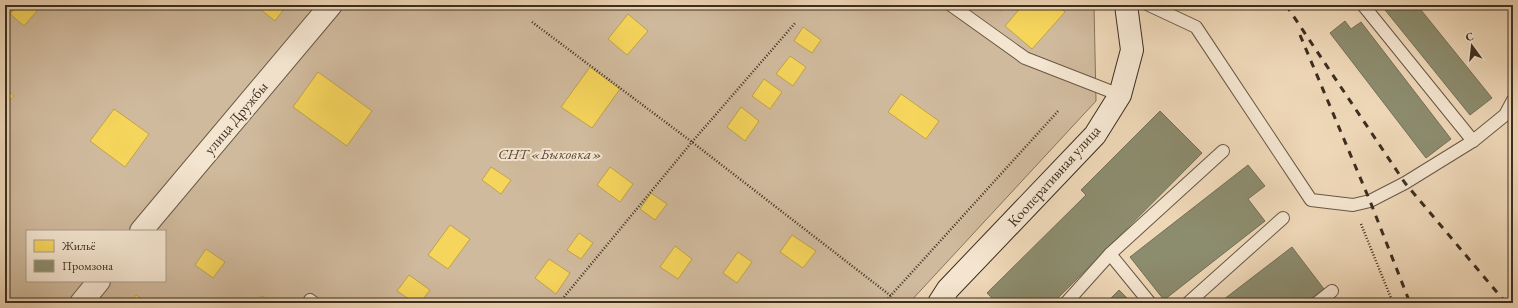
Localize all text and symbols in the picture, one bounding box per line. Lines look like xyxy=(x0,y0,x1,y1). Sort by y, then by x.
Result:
north arrow xyxy=(1452,26,1492,66)
text: С xyxy=(1464,29,1475,44)
street label: улица Дружбы xyxy=(200,77,272,158)
street label: Кооперативная улица xyxy=(1003,121,1104,230)
park label: СНТ «Быковка» xyxy=(498,144,602,163)
legend xyxy=(26,230,166,282)
text: Жильё xyxy=(61,238,96,254)
text: Промзона xyxy=(62,258,113,274)

